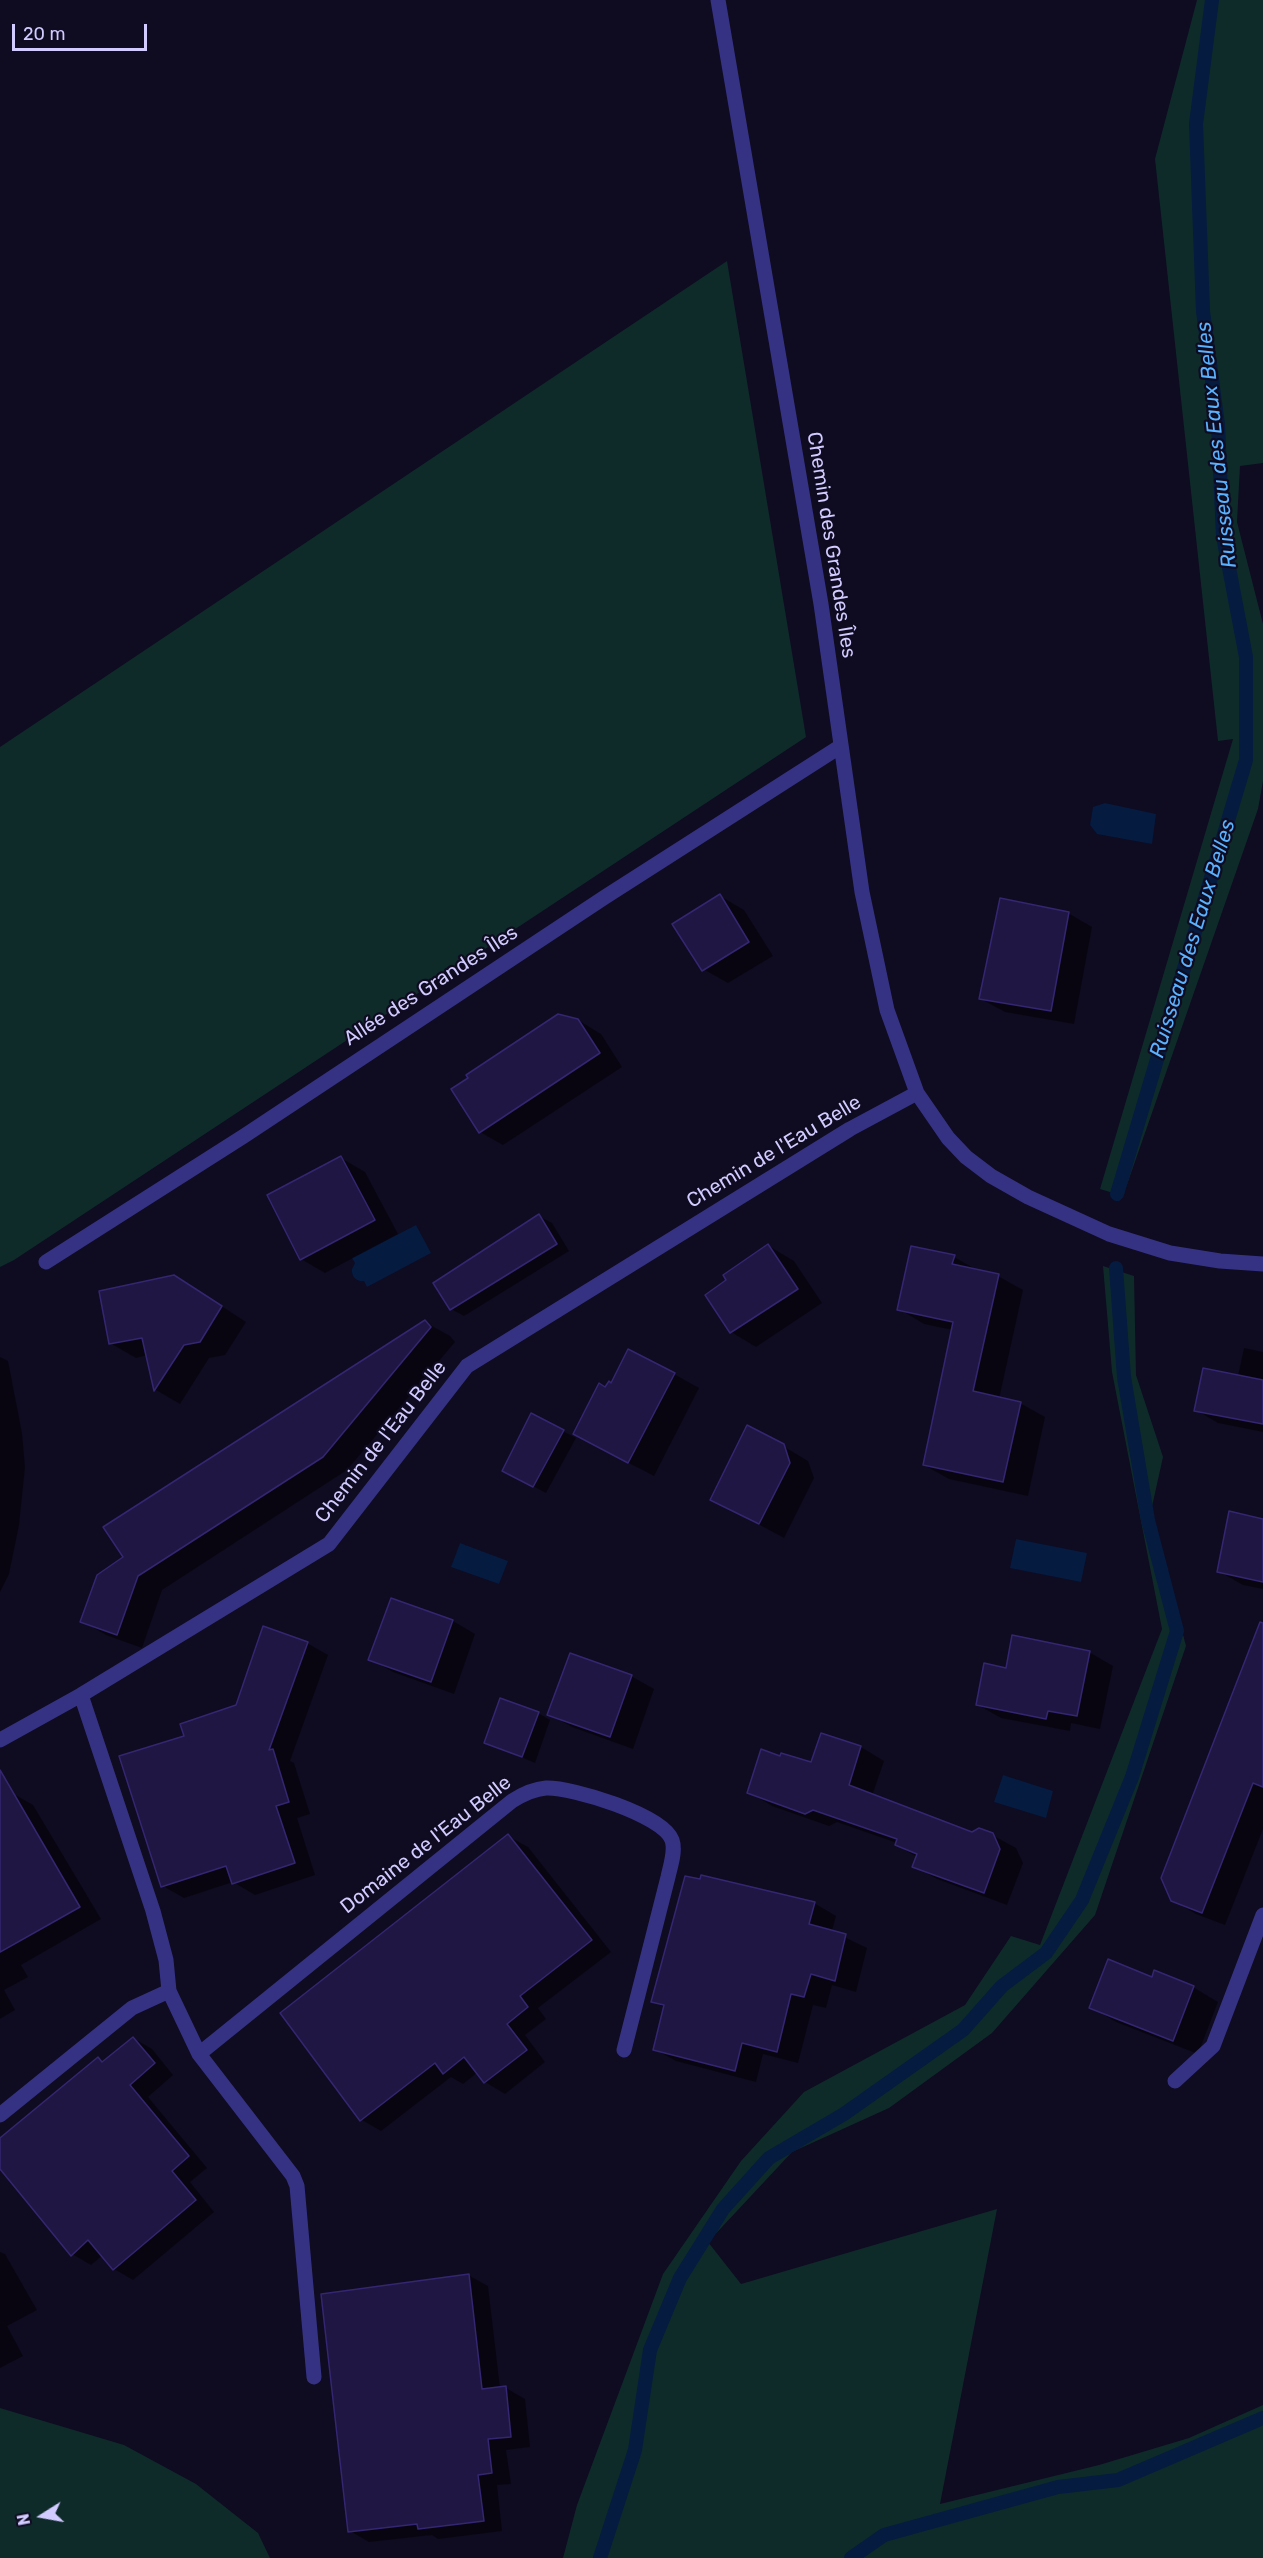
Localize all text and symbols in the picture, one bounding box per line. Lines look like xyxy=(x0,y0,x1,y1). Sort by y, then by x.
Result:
scale bar xyxy=(15,12,150,50)
text: 20 m xyxy=(23,23,65,45)
water label: Ruisseau des Eaux Belles xyxy=(1192,321,1242,569)
street label: Chemin des Grandes Îles xyxy=(801,430,861,660)
water label: Ruisseau des Eaux Belles xyxy=(1145,817,1241,1061)
street label: Allée des Grandes Îles xyxy=(339,921,523,1051)
street label: Chemin de l'Eau Belle xyxy=(682,1090,866,1214)
street label: Chemin de l'Eau Belle xyxy=(310,1356,452,1528)
street label: Domaine de l'Eau Belle xyxy=(336,1771,516,1919)
north arrow xyxy=(12,2486,72,2546)
text: N xyxy=(13,2512,34,2527)

